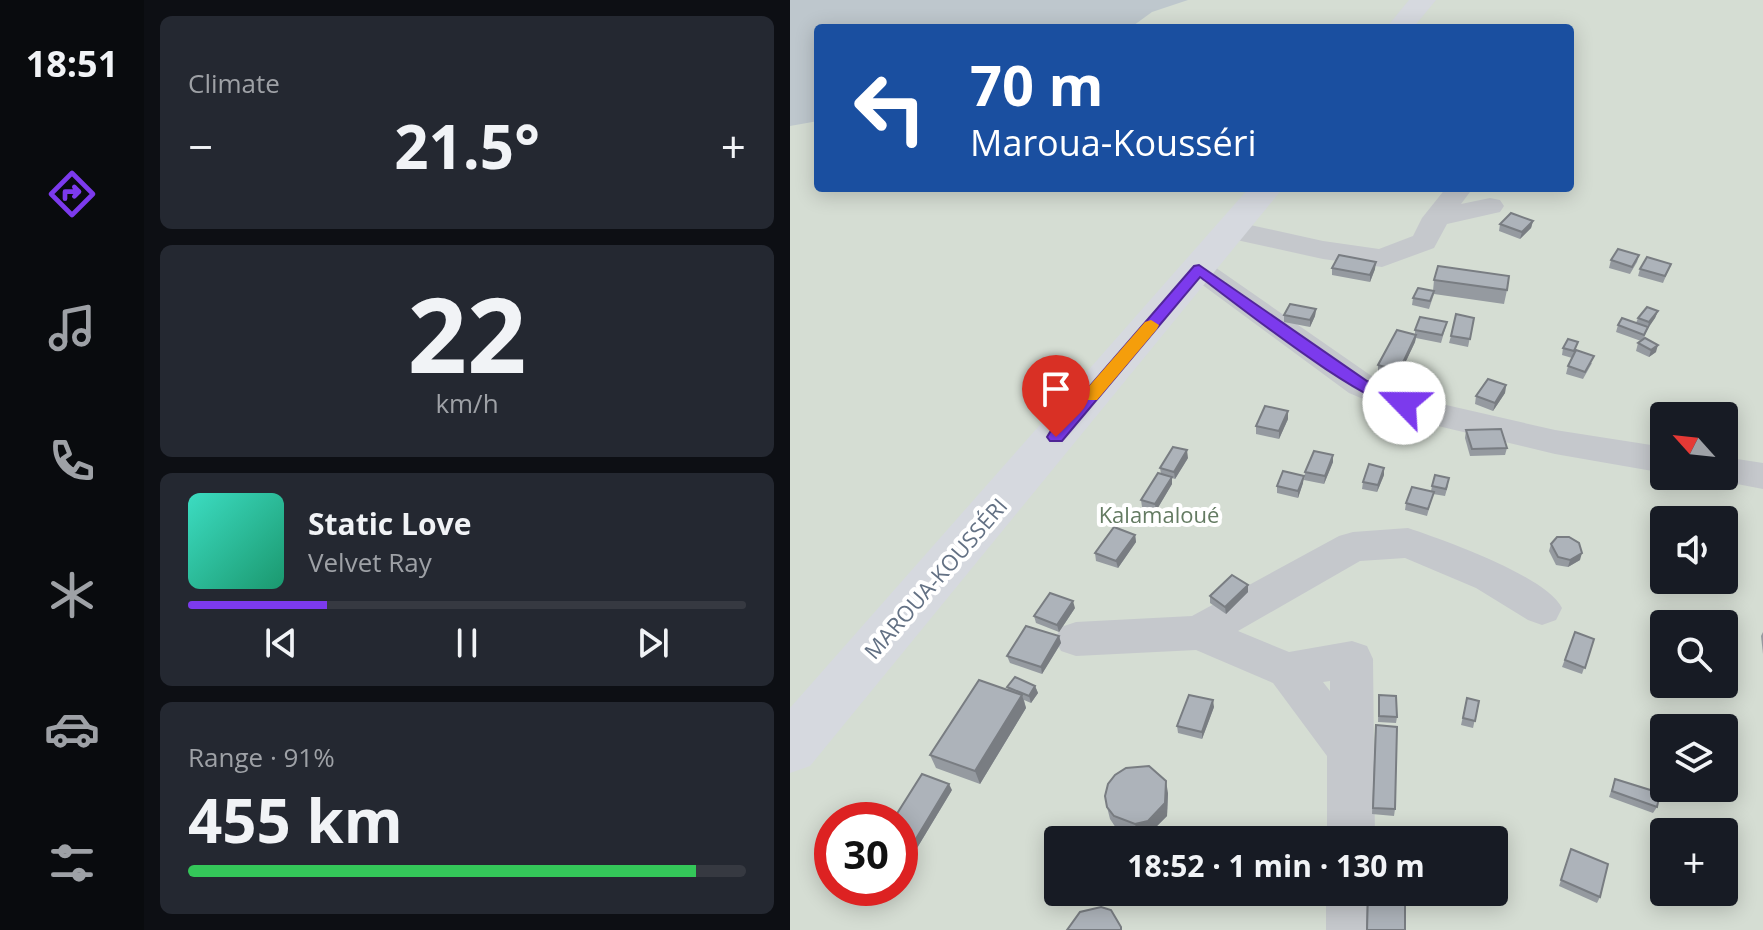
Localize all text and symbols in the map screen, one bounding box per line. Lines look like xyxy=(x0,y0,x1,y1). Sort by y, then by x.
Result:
text: 18:51 xyxy=(26,39,118,88)
text: 70 m xyxy=(970,46,1104,122)
icon: left xyxy=(838,56,942,160)
text: Climate xyxy=(188,65,280,101)
text: 21.5° xyxy=(394,105,540,187)
text: − xyxy=(188,116,213,176)
text: + xyxy=(721,116,746,176)
text: Maroua-Kousséri xyxy=(970,118,1257,167)
icon: directions xyxy=(44,166,100,222)
text: 22 xyxy=(408,262,526,403)
icon: music xyxy=(44,300,100,356)
pin xyxy=(1022,355,1090,437)
position arrow xyxy=(1362,361,1446,445)
icon: arrive xyxy=(1034,367,1078,411)
text: km/h xyxy=(435,385,499,421)
north arrow xyxy=(1650,402,1738,490)
map controls xyxy=(1650,402,1738,906)
icon: phone xyxy=(44,433,100,489)
street label: MAROUA-KOUSSÉRI xyxy=(857,491,1013,665)
park label: Kalamaloué xyxy=(1099,499,1219,529)
text: Static Love xyxy=(308,503,471,544)
button: sound xyxy=(1650,506,1738,594)
text: Velvet Ray xyxy=(308,544,432,580)
icon: climate xyxy=(44,567,100,623)
button: search xyxy=(1650,610,1738,698)
icon: previous xyxy=(259,621,303,665)
icon: pause xyxy=(445,621,489,665)
icon: next xyxy=(631,621,675,665)
icon: car xyxy=(44,701,100,757)
button: layers xyxy=(1650,714,1738,802)
text: Range · 91% xyxy=(188,739,335,775)
text: 455 km xyxy=(188,779,403,861)
speed limit sign: 30 xyxy=(814,802,918,906)
button: + xyxy=(1650,818,1738,906)
icon: filters xyxy=(44,835,100,891)
text: 18:52 · 1 min · 130 m xyxy=(1127,845,1425,886)

